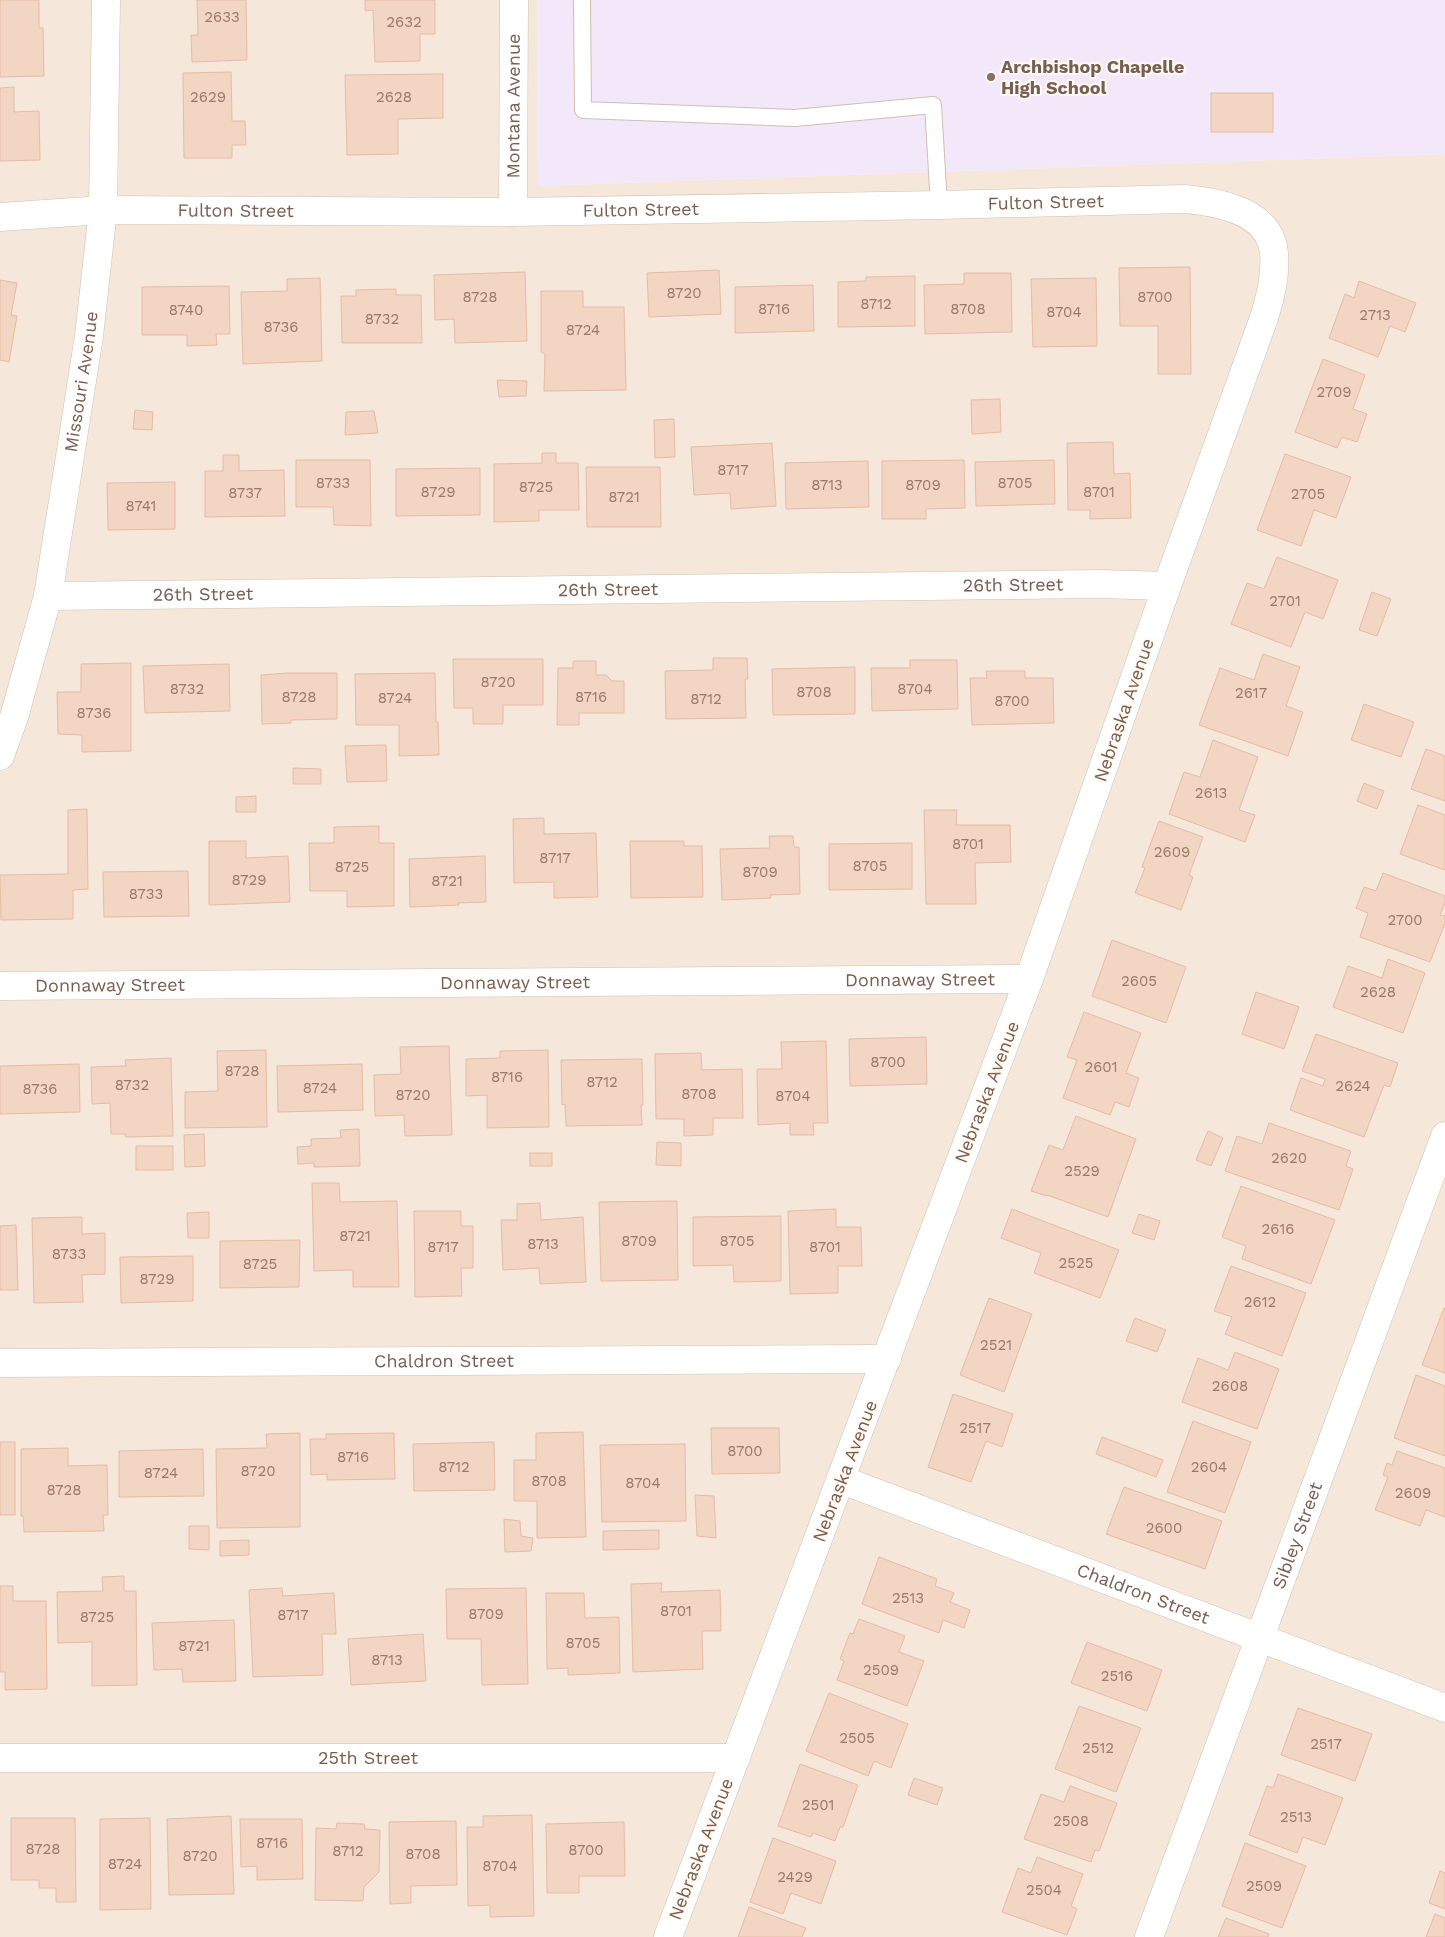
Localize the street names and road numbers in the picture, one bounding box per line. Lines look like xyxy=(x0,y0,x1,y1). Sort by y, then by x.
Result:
street label: Montana Avenue xyxy=(502,33,524,179)
street label: Fulton Street xyxy=(987,190,1105,214)
street label: Fulton Street xyxy=(582,198,700,221)
street label: Fulton Street xyxy=(178,199,294,221)
street label: Missouri Avenue xyxy=(60,310,102,454)
street label: 26th Street xyxy=(963,573,1064,596)
street label: 26th Street xyxy=(558,578,659,600)
street label: 26th Street xyxy=(153,583,254,605)
street label: Nebraska Avenue xyxy=(1089,635,1158,784)
street label: Donnaway Street xyxy=(845,968,995,990)
street label: Donnaway Street xyxy=(440,971,590,993)
street label: Donnaway Street xyxy=(35,974,185,996)
street label: Nebraska Avenue xyxy=(950,1018,1023,1166)
street label: Chaldron Street xyxy=(374,1350,514,1371)
street label: Nebraska Avenue xyxy=(808,1397,881,1545)
street label: Sibley Street xyxy=(1268,1479,1326,1592)
street label: Chaldron Street xyxy=(1074,1559,1213,1628)
street label: 25th Street xyxy=(318,1747,418,1768)
street label: Nebraska Avenue xyxy=(664,1775,737,1923)

